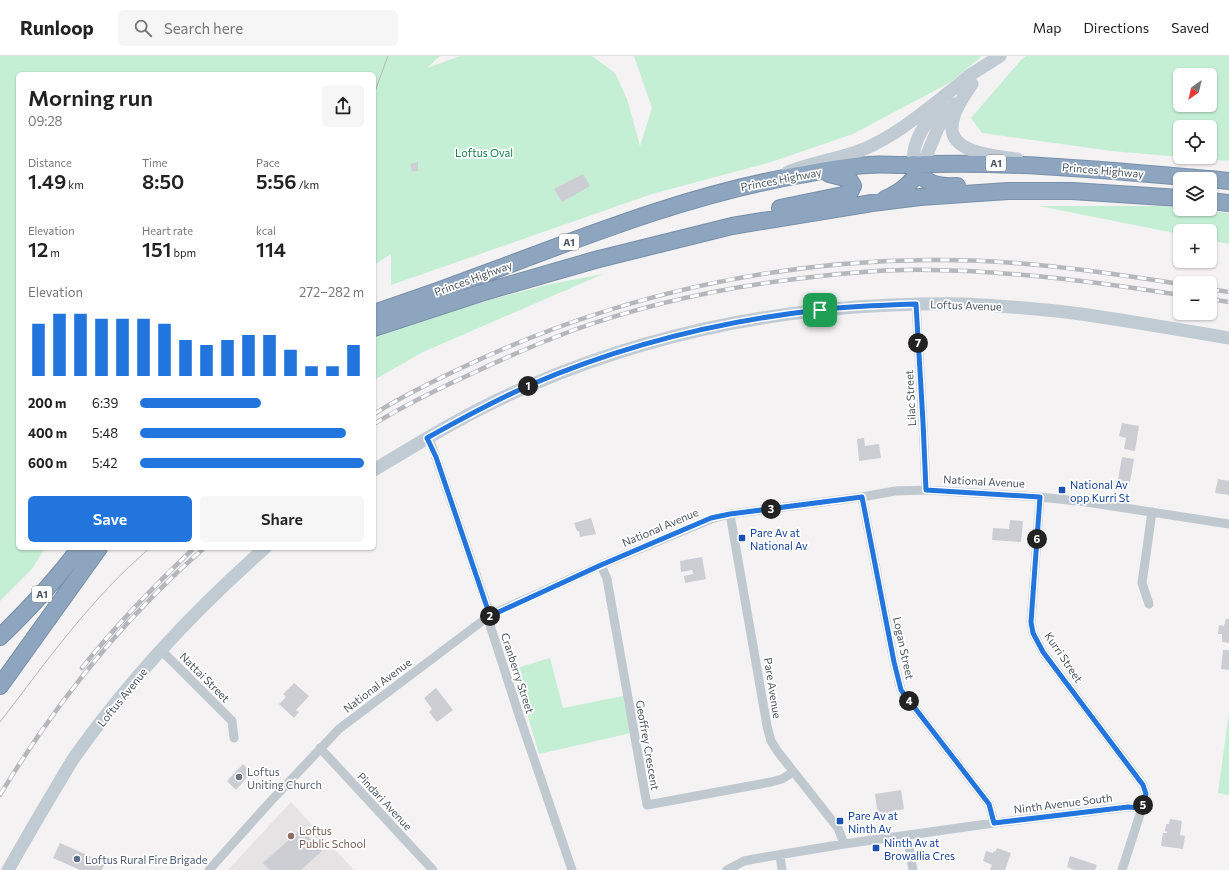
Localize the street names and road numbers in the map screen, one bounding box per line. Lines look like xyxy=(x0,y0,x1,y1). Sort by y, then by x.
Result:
road number: A1 xyxy=(986,155,1006,171)
street label: Princes Highway xyxy=(1062,160,1145,180)
street label: Princes Highway xyxy=(740,165,823,193)
road number: A1 xyxy=(559,234,579,250)
street label: Princes Highway xyxy=(432,258,514,298)
street label: Loftus Avenue xyxy=(930,297,1002,313)
street label: Lilac Street xyxy=(902,369,918,426)
street label: National Avenue xyxy=(943,472,1025,490)
street label: National Avenue xyxy=(620,505,700,549)
road number: A1 xyxy=(32,586,52,602)
street label: Logan Street xyxy=(891,615,917,681)
street label: Kurri Street xyxy=(1042,629,1086,685)
street label: Cranberry Street xyxy=(499,631,537,715)
street label: Nattai Street xyxy=(177,649,233,705)
street label: National Avenue xyxy=(341,655,414,715)
street label: Pare Avenue xyxy=(762,657,784,720)
street label: Loftus Avenue xyxy=(94,665,150,729)
street label: Geoffrey Crescent xyxy=(634,699,662,791)
street label: Pindari Avenue xyxy=(355,769,415,833)
street label: Ninth Avenue South xyxy=(1013,791,1113,815)

